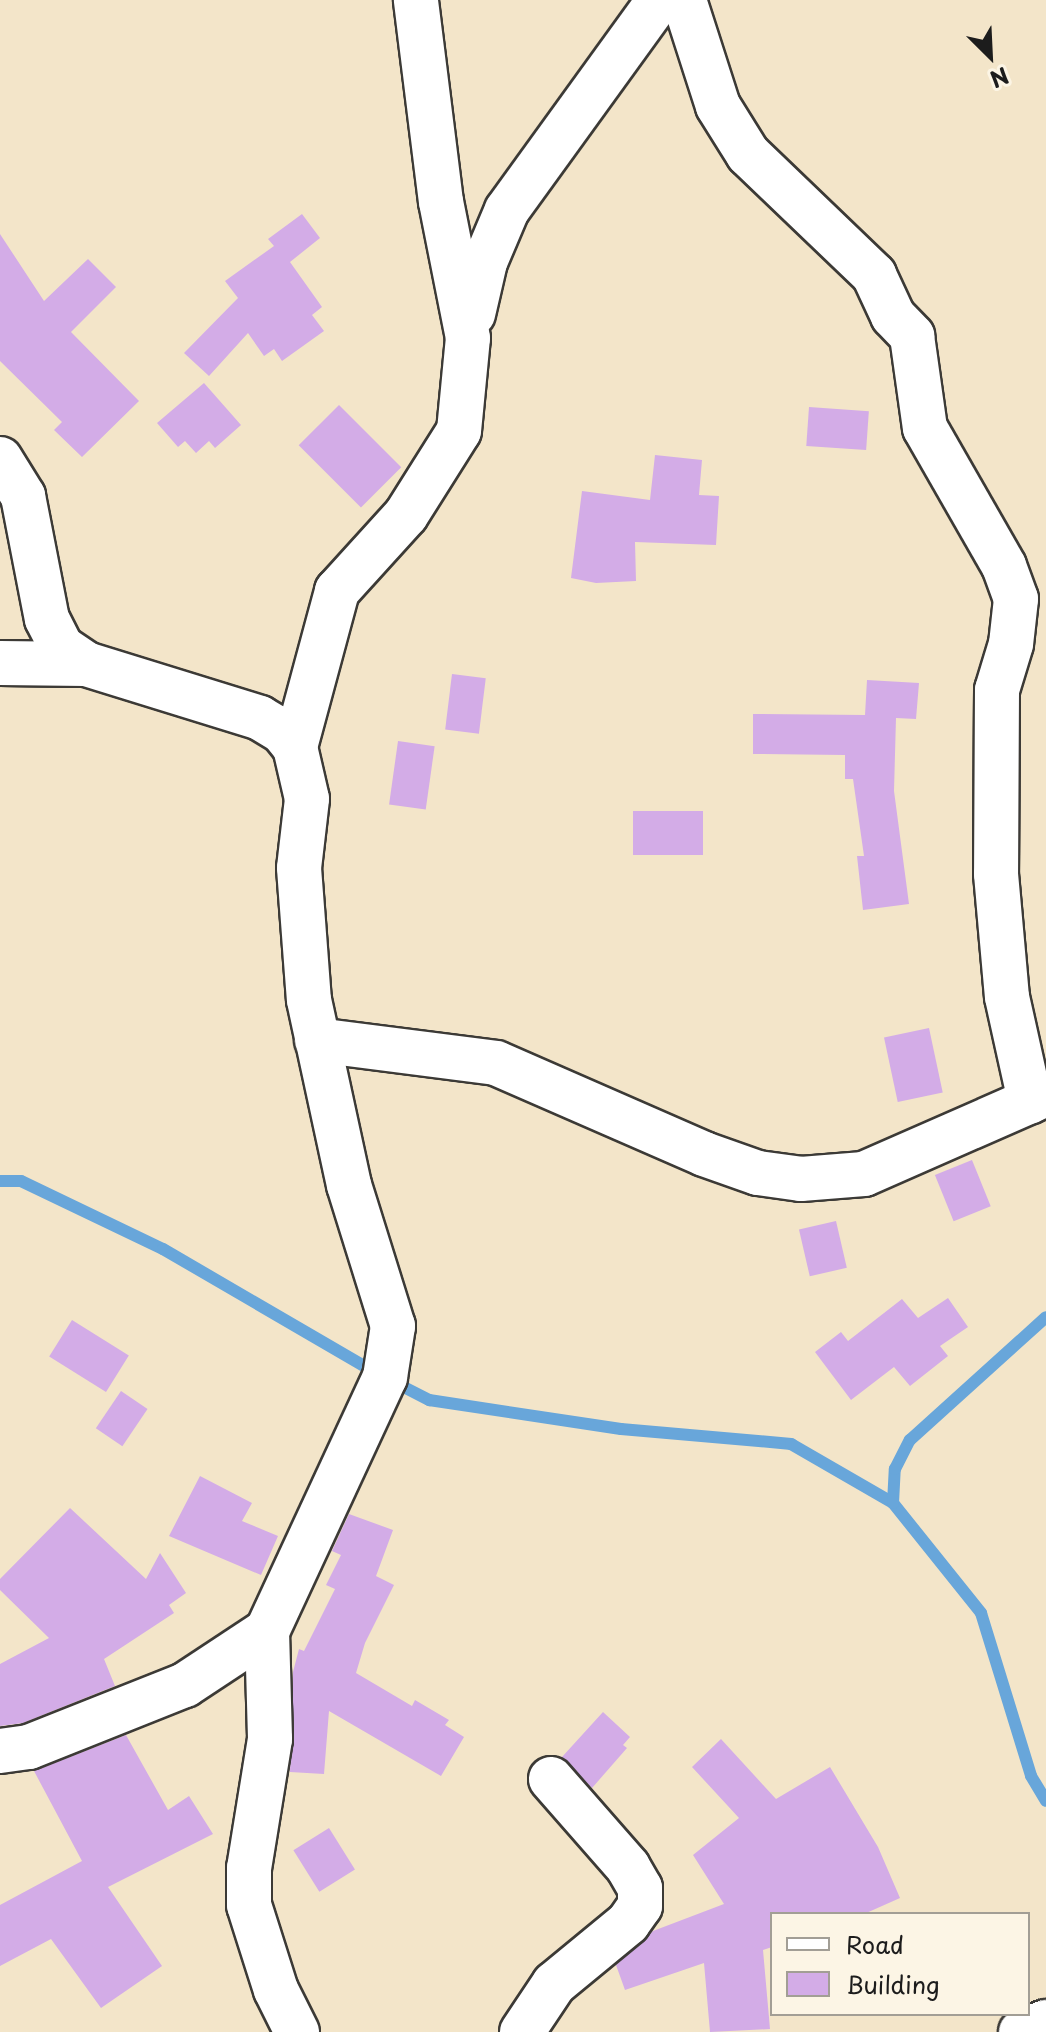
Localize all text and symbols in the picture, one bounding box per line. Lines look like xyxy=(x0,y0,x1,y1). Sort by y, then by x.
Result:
north arrow xyxy=(950,16,1030,96)
text: N xyxy=(985,60,1015,97)
legend xyxy=(770,1912,1030,2016)
text: Road xyxy=(846,1926,904,1962)
text: Building xyxy=(846,1966,940,2002)

